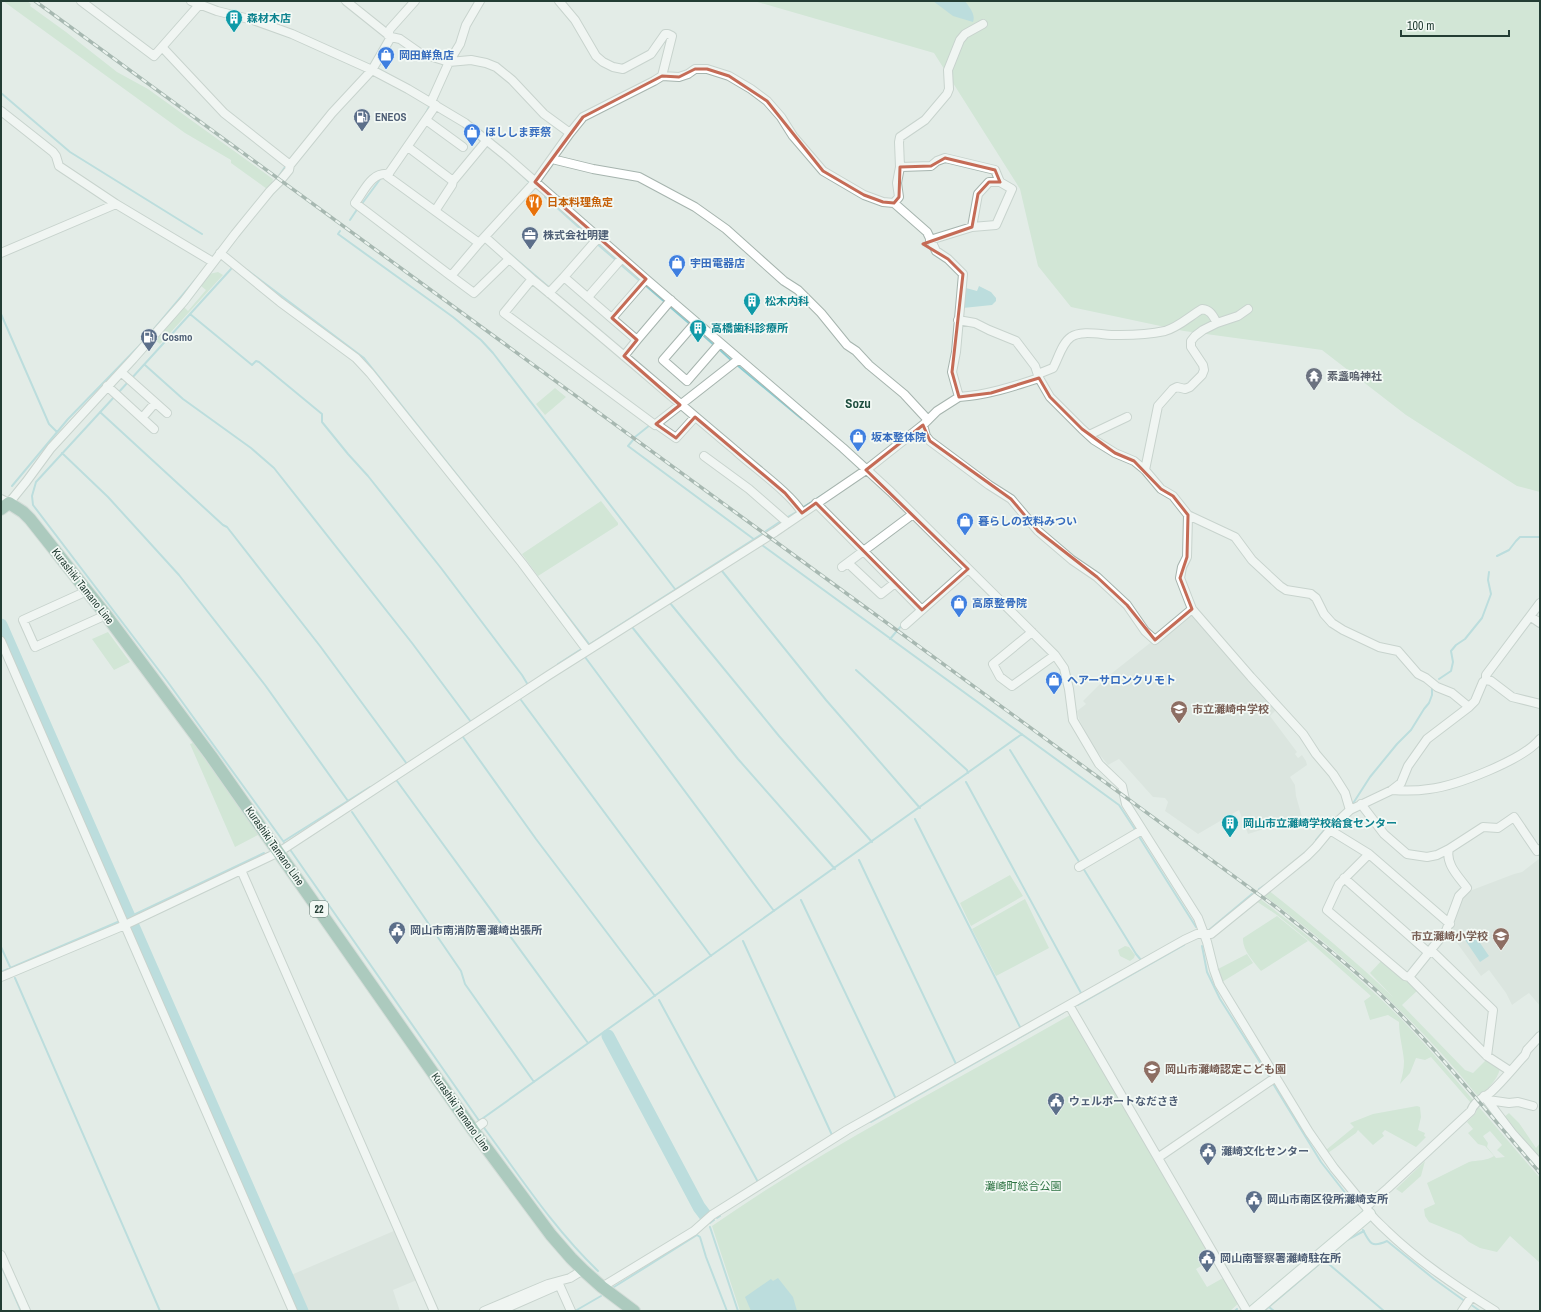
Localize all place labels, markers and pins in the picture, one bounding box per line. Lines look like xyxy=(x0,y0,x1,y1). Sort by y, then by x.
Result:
building icon: 森材木店 xyxy=(224,8,244,33)
place label: 森材木店 xyxy=(247,11,291,25)
shop icon: 岡田鮮魚店 xyxy=(376,45,396,70)
place label: 岡田鮮魚店 xyxy=(399,48,454,62)
fuel station icon: ENEOS xyxy=(352,107,372,132)
place label: ENEOS xyxy=(375,110,407,124)
shop icon: ほししま葬祭 xyxy=(462,122,482,147)
place label: ほししま葬祭 xyxy=(485,125,552,139)
restaurant icon: 日本料理魚定 xyxy=(524,192,544,217)
place label: 日本料理魚定 xyxy=(547,195,613,209)
office icon: 株式会社明建 xyxy=(520,225,540,250)
place label: 株式会社明建 xyxy=(543,228,609,242)
shop icon: 宇田電器店 xyxy=(667,253,687,278)
place label: 宇田電器店 xyxy=(690,256,745,270)
building icon: 松木内科 xyxy=(742,291,762,316)
place label: 松木内科 xyxy=(765,294,809,308)
building icon: 高橋歯科診療所 xyxy=(688,318,708,343)
place label: 高橋歯科診療所 xyxy=(711,321,788,335)
fuel station icon: Cosmo xyxy=(139,327,159,352)
place label: Cosmo xyxy=(162,330,193,344)
temple icon: 素盞嗚神社 xyxy=(1304,366,1324,391)
place label: 素盞嗚神社 xyxy=(1327,369,1382,383)
shop icon: 坂本整体院 xyxy=(848,427,868,452)
place label: 坂本整体院 xyxy=(871,430,926,444)
shop icon: 暮らしの衣料みつい xyxy=(955,511,975,536)
place label: 暮らしの衣料みつい xyxy=(978,514,1077,528)
shop icon: 高原整骨院 xyxy=(949,593,969,618)
place label: 高原整骨院 xyxy=(972,596,1027,610)
shop icon: ヘアーサロンクリモト xyxy=(1044,670,1064,695)
place label: ヘアーサロンクリモト xyxy=(1067,673,1176,687)
school or university icon: 市立灘崎中学校 xyxy=(1169,699,1189,724)
place label: 市立灘崎中学校 xyxy=(1192,702,1269,716)
building icon: 岡山市立灘崎学校給食センター xyxy=(1220,813,1240,838)
place label: 岡山市立灘崎学校給食センター xyxy=(1243,816,1397,830)
public building icon: 岡山市南消防署灘崎出張所 xyxy=(387,920,407,945)
place label: 岡山市南消防署灘崎出張所 xyxy=(410,923,542,937)
school or university icon: 市立灘崎小学校 xyxy=(1491,926,1511,951)
place label: 市立灘崎小学校 xyxy=(1411,929,1488,943)
school or university icon: 岡山市灘崎認定こども園 xyxy=(1142,1059,1162,1084)
place label: 岡山市灘崎認定こども園 xyxy=(1165,1062,1286,1076)
public building icon: ウェルポートなださき xyxy=(1046,1091,1066,1116)
place label: ウェルポートなださき xyxy=(1069,1094,1179,1108)
public building icon: 灘崎文化センター xyxy=(1198,1141,1218,1166)
place label: 灘崎文化センター xyxy=(1221,1144,1309,1158)
public building icon: 岡山市南区役所灘崎支所 xyxy=(1244,1189,1264,1214)
place label: 岡山市南区役所灘崎支所 xyxy=(1267,1192,1388,1206)
public building icon: 岡山南警察署灘崎駐在所 xyxy=(1197,1248,1217,1273)
place label: 岡山南警察署灘崎駐在所 xyxy=(1220,1251,1341,1265)

